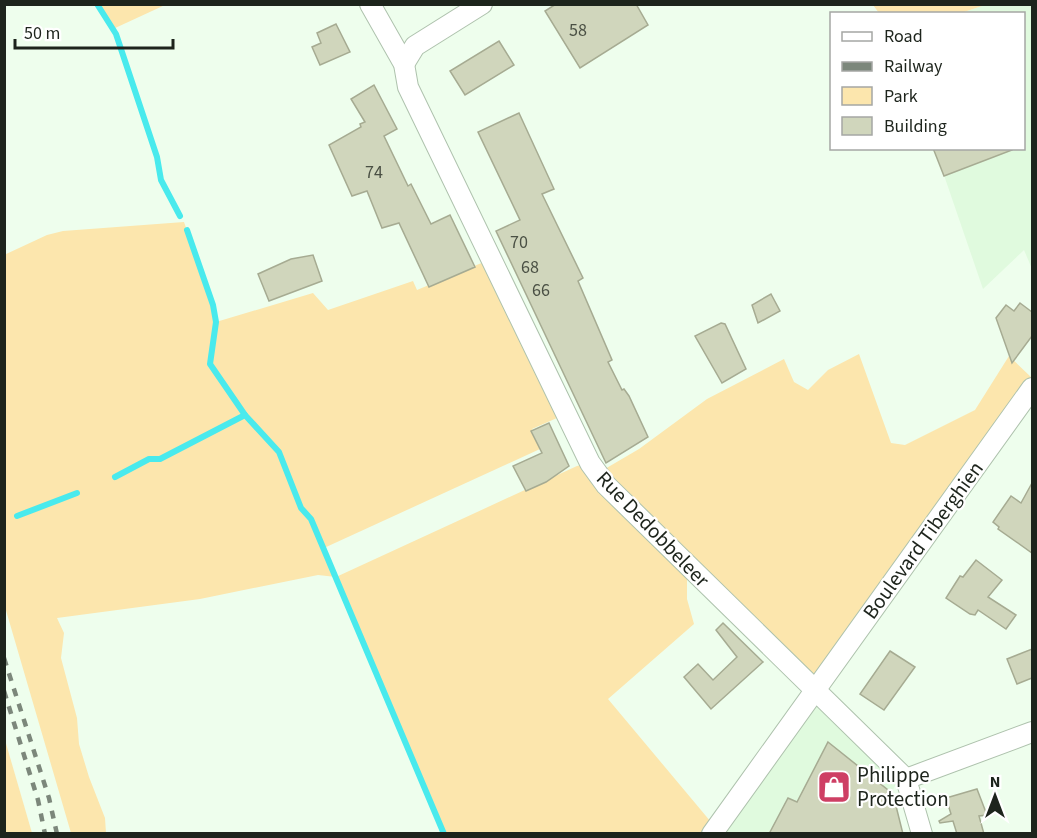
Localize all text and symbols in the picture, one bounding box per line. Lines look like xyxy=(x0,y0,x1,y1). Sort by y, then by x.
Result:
scale bar xyxy=(15,12,172,50)
legend xyxy=(830,12,1025,150)
house number: 58 xyxy=(569,18,587,43)
text: 50 m xyxy=(24,21,60,46)
text: Road xyxy=(884,24,923,49)
text: Railway xyxy=(884,54,943,79)
text: Park xyxy=(884,84,918,109)
text: Building xyxy=(884,114,947,139)
house number: 74 xyxy=(365,160,383,185)
house number: 70 xyxy=(510,230,528,255)
house number: 68 xyxy=(521,255,539,280)
house number: 66 xyxy=(532,278,550,303)
street label: Boulevard Tiberghien xyxy=(855,455,991,625)
street label: Rue Dedobbeleer xyxy=(590,464,717,594)
place label: Philippe Protection xyxy=(857,760,949,814)
north arrow xyxy=(965,766,1025,826)
shop icon: Philippe Protection xyxy=(816,769,852,805)
text: N xyxy=(990,771,1000,793)

